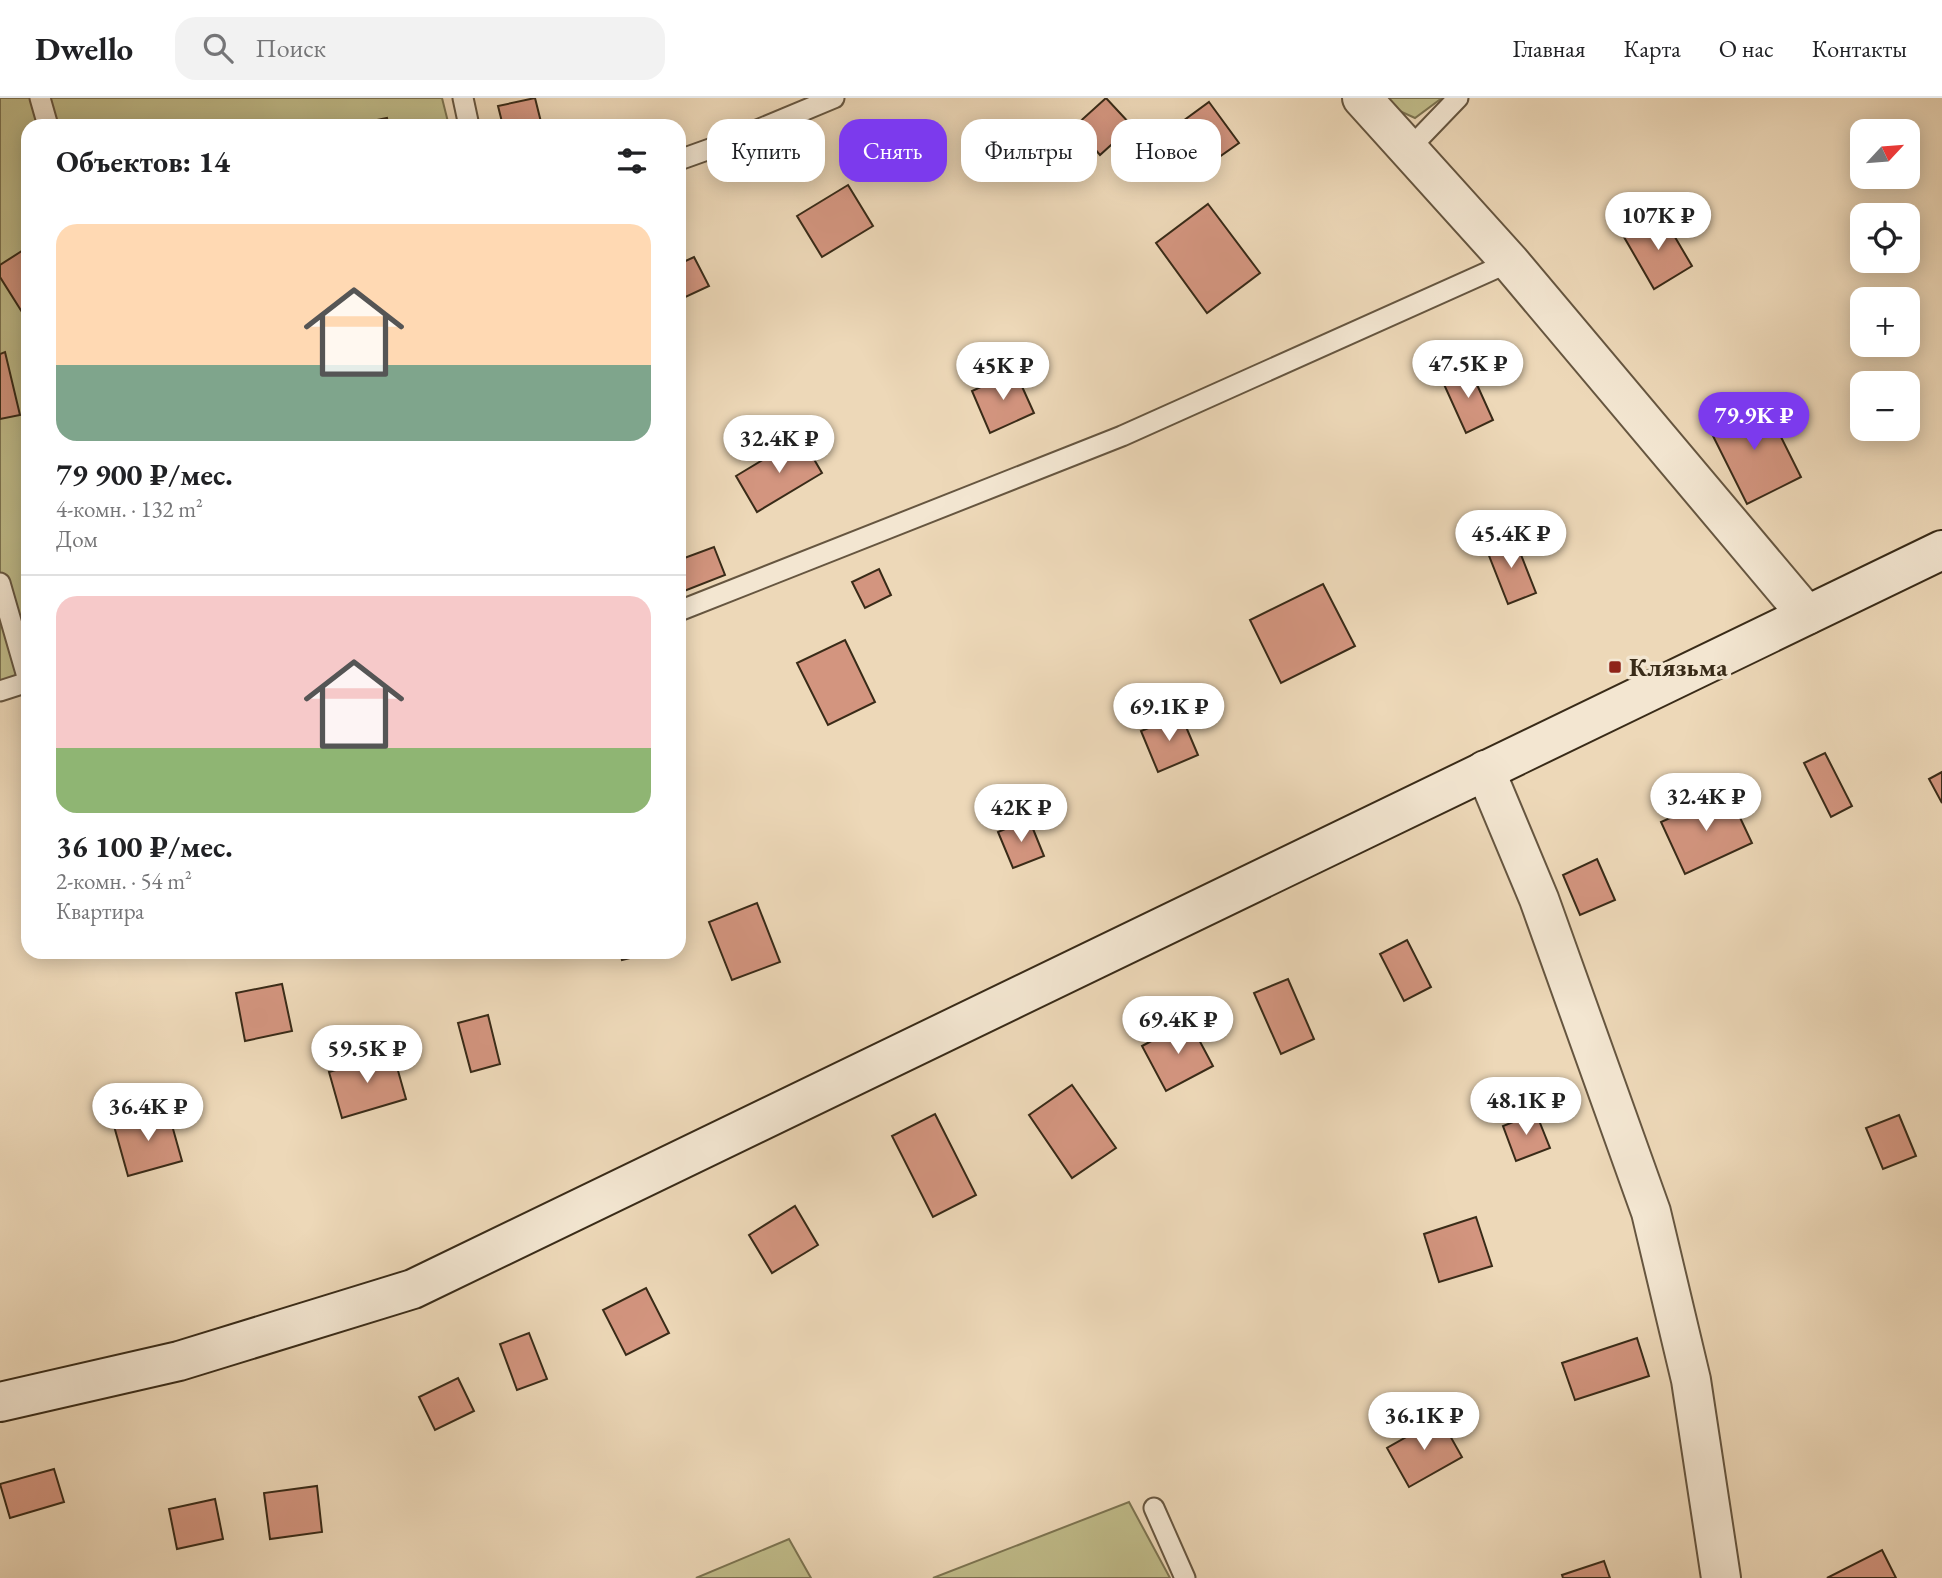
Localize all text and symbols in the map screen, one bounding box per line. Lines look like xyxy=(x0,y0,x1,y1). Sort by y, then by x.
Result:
search box xyxy=(175,17,665,80)
text: Dwello xyxy=(35,27,133,70)
icon: search xyxy=(199,29,237,67)
text: Поиск xyxy=(255,31,326,65)
text: Главная xyxy=(1512,33,1586,64)
text: Карта xyxy=(1624,33,1681,64)
text: О нас xyxy=(1719,33,1774,64)
text: Контакты xyxy=(1812,33,1907,64)
chip: Купить xyxy=(707,119,825,182)
chip: Снять xyxy=(839,119,947,182)
chip: Фильтры xyxy=(961,119,1097,182)
chip: Новое xyxy=(1111,119,1221,182)
north arrow xyxy=(1850,119,1920,189)
map controls xyxy=(1850,119,1920,441)
text: Объектов: 14 xyxy=(56,142,230,181)
icon: filters xyxy=(613,142,651,180)
pin: 107K ₽ xyxy=(1601,192,1715,252)
text: 107K ₽ xyxy=(1621,200,1695,230)
button: locate xyxy=(1850,203,1920,273)
icon: home xyxy=(291,269,417,395)
button: + xyxy=(1850,287,1920,357)
pin: 47.5K ₽ xyxy=(1403,341,1533,400)
pin: 45K ₽ xyxy=(954,342,1052,402)
text: 47.5K ₽ xyxy=(1428,348,1508,378)
text: 45K ₽ xyxy=(972,350,1034,380)
button: − xyxy=(1850,371,1920,441)
pin: 79.9K ₽ xyxy=(1689,392,1819,452)
text: 79.9K ₽ xyxy=(1714,400,1794,430)
pin: 32.4K ₽ xyxy=(714,416,844,475)
text: 32.4K ₽ xyxy=(739,423,819,453)
text: 79 900 ₽/мес. xyxy=(56,455,233,494)
text: 4-комн. · 132 m² xyxy=(56,494,203,524)
pin: 45.4K ₽ xyxy=(1446,510,1576,570)
text: 45.4K ₽ xyxy=(1471,518,1551,548)
text: Дом xyxy=(56,524,98,554)
icon: home xyxy=(291,641,417,767)
place label: Клязьма xyxy=(1629,650,1728,684)
marker: Клязьма xyxy=(1607,659,1623,675)
pin: 69.1K ₽ xyxy=(1104,684,1234,743)
text: 69.1K ₽ xyxy=(1129,691,1209,721)
pin: 32.4K ₽ xyxy=(1641,774,1771,833)
text: 32.4K ₽ xyxy=(1666,781,1746,811)
pin: 42K ₽ xyxy=(972,784,1070,844)
text: 42K ₽ xyxy=(990,792,1052,822)
text: 36 100 ₽/мес. xyxy=(56,827,233,866)
text: 2-комн. · 54 m² xyxy=(56,866,192,896)
text: Квартира xyxy=(56,896,144,926)
pin: 69.4K ₽ xyxy=(1113,996,1243,1056)
text: 69.4K ₽ xyxy=(1138,1004,1218,1034)
pin: 59.5K ₽ xyxy=(302,1026,432,1085)
text: 59.5K ₽ xyxy=(327,1033,407,1063)
pin: 48.1K ₽ xyxy=(1461,1077,1591,1137)
pin: 36.4K ₽ xyxy=(83,1084,213,1143)
text: 48.1K ₽ xyxy=(1486,1085,1566,1115)
text: 36.4K ₽ xyxy=(108,1091,188,1121)
pin: 36.1K ₽ xyxy=(1359,1392,1489,1452)
text: 36.1K ₽ xyxy=(1384,1400,1464,1430)

